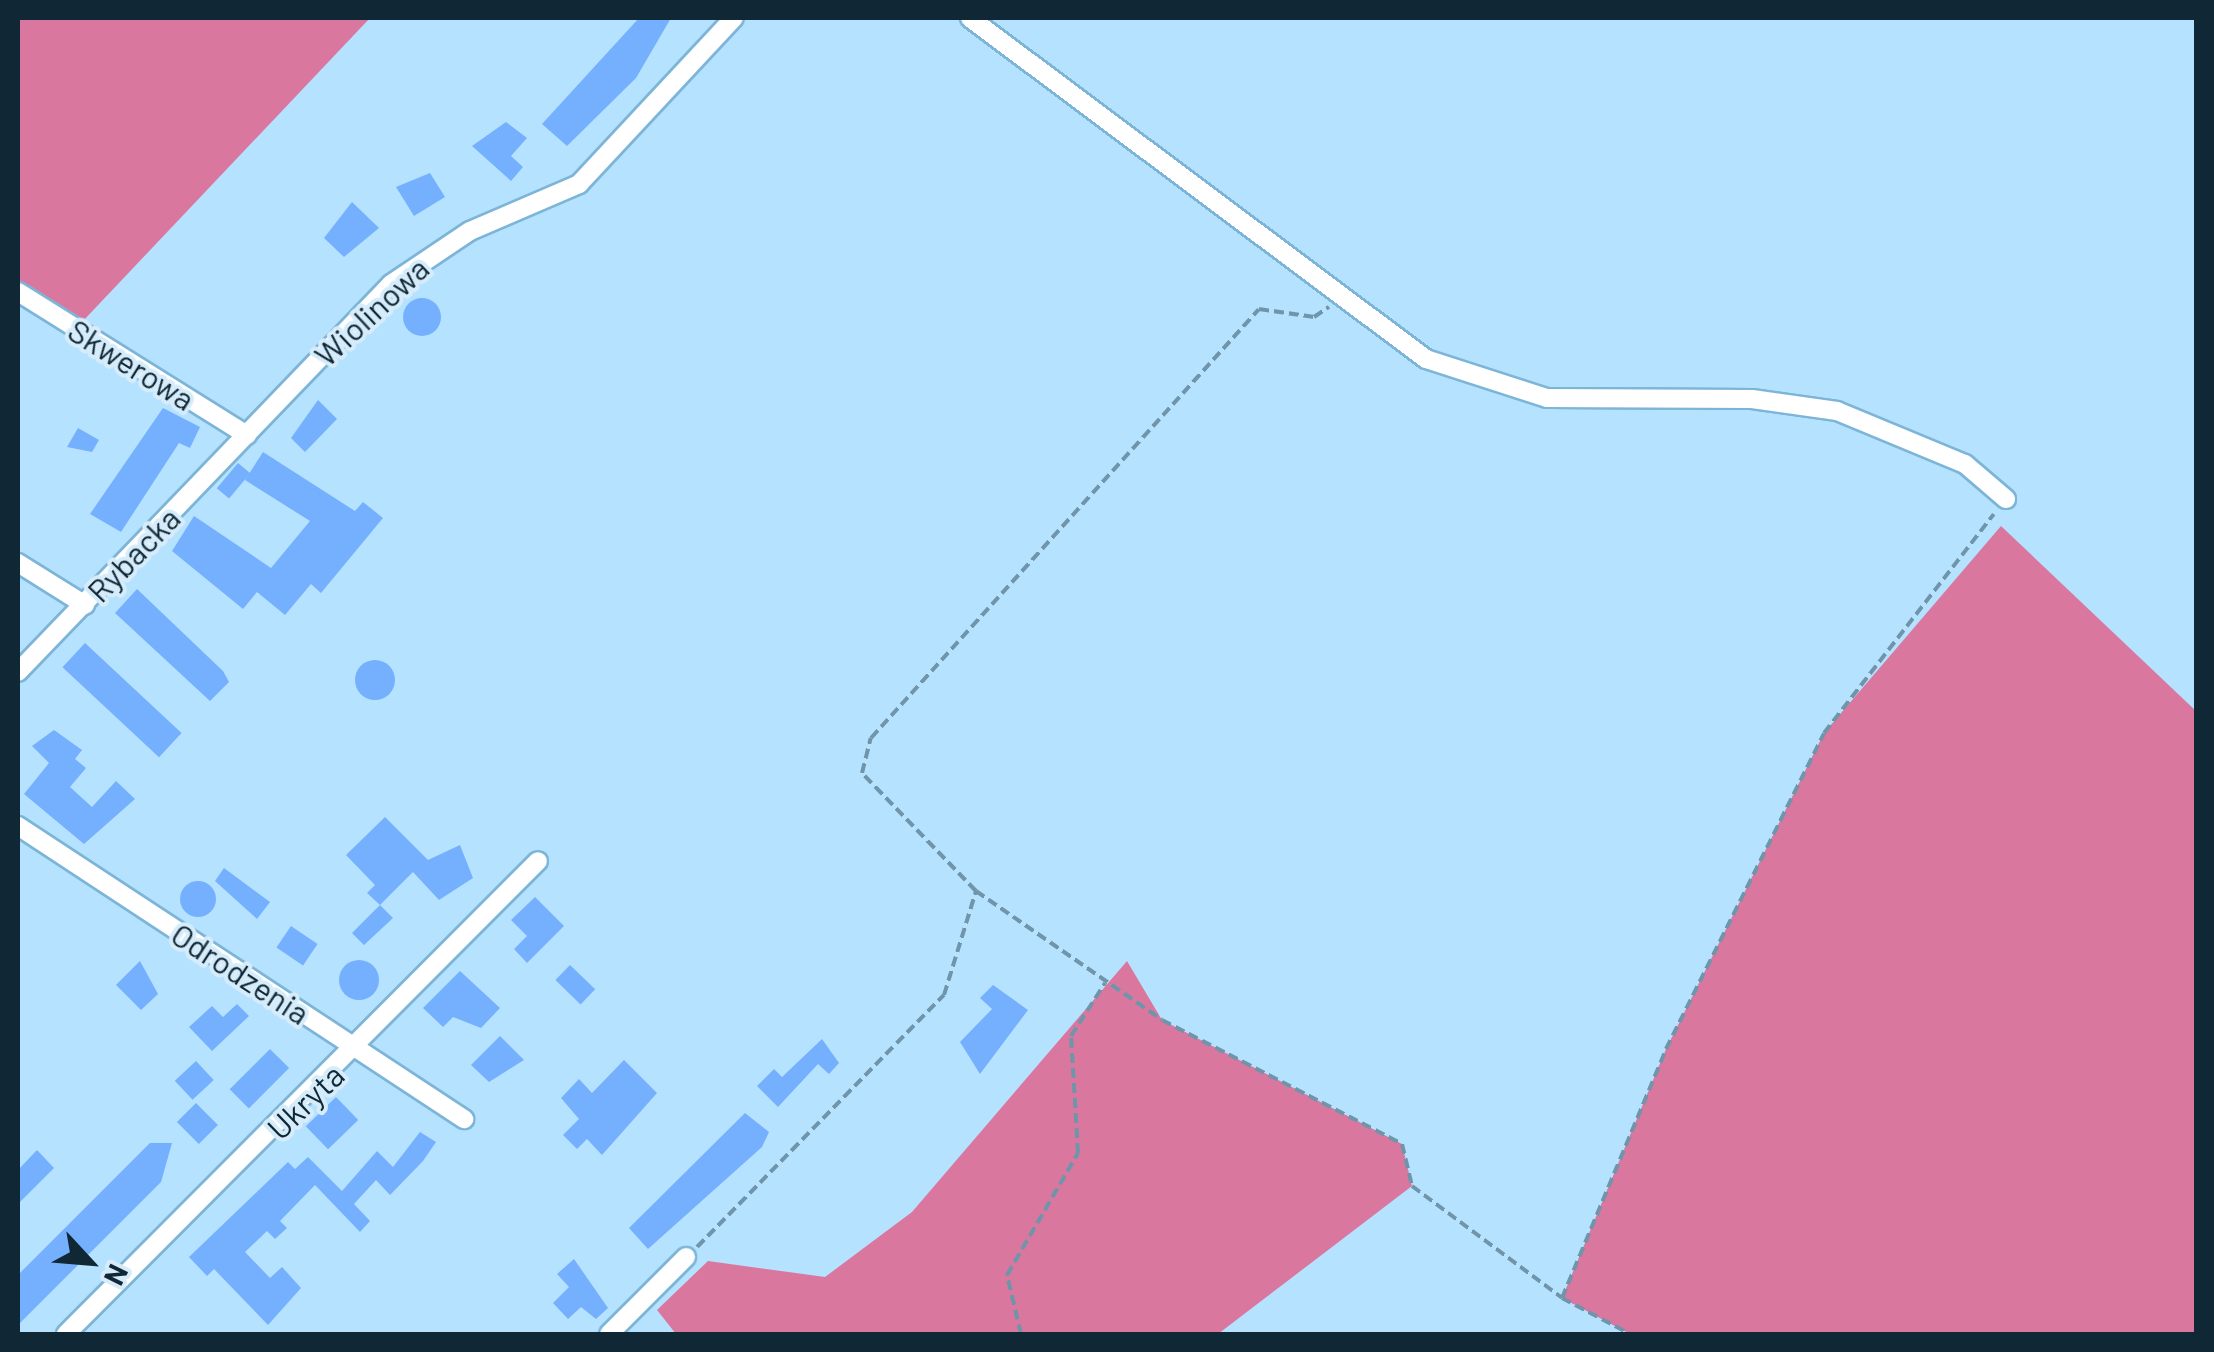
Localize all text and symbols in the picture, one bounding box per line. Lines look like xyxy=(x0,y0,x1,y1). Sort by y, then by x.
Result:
street label: Wiolinowa xyxy=(306,248,436,374)
street label: Skwerowa xyxy=(62,310,202,418)
street label: Rybacka xyxy=(79,499,187,609)
street label: Odrodzenia xyxy=(165,914,317,1032)
street label: Ukryta xyxy=(259,1055,351,1147)
north arrow xyxy=(40,1212,140,1312)
text: N xyxy=(98,1259,136,1291)

